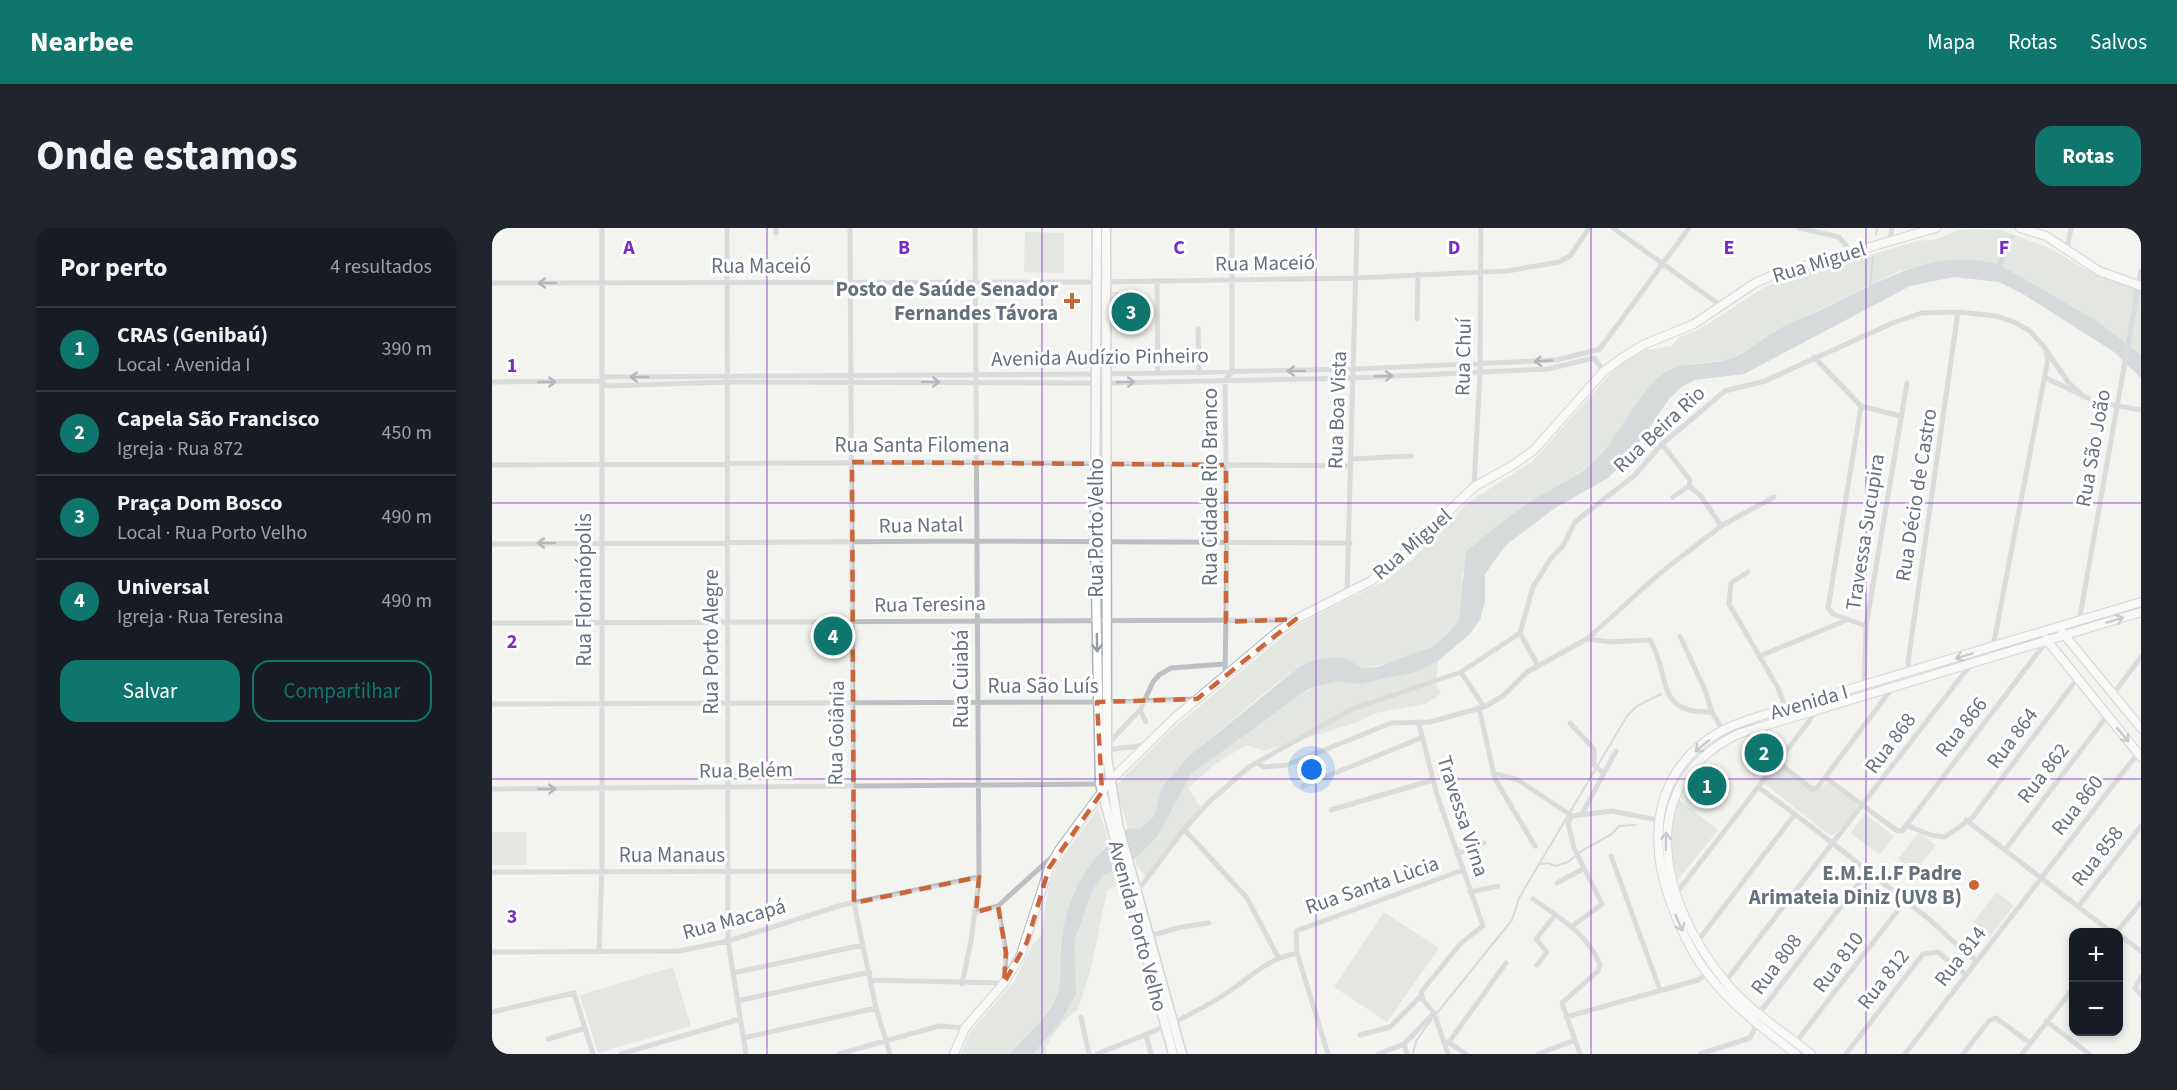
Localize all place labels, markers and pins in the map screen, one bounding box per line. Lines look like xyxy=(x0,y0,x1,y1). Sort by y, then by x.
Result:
place label: Posto de Saúde Senador Fernandes Távora xyxy=(835,274,1059,328)
pin: 3 xyxy=(1112,290,1150,334)
marker: Posto de Saúde Senador Fernandes Távora xyxy=(1063,292,1081,310)
pin: 4 xyxy=(814,614,852,658)
pin: 2 xyxy=(1744,730,1784,776)
pin: 1 xyxy=(1688,764,1726,808)
place label: E.M.E.I.F Padre Arimateia Diniz (UV8 B) xyxy=(1748,858,1962,912)
marker: E.M.E.I.F Padre Arimateia Diniz (UV8 B) xyxy=(1967,878,1981,892)

